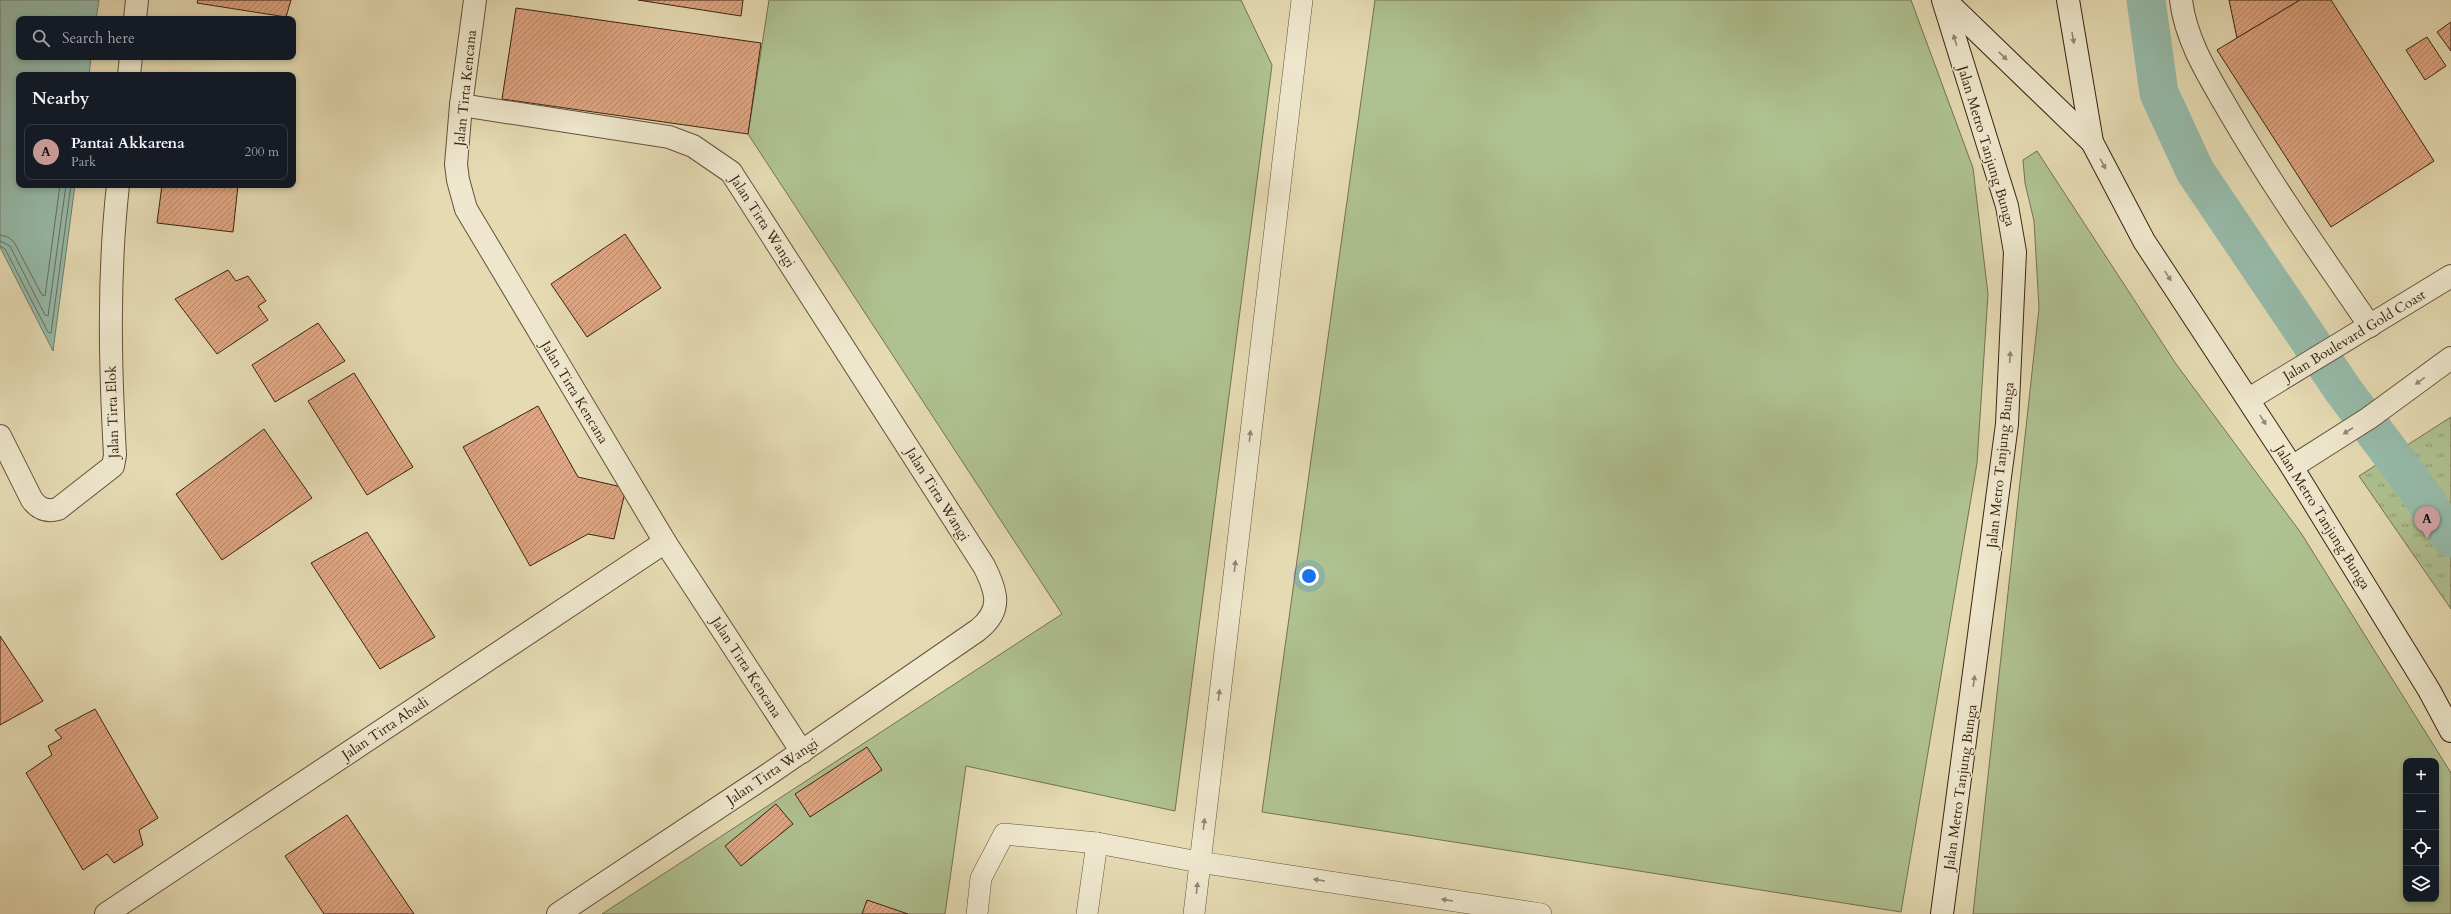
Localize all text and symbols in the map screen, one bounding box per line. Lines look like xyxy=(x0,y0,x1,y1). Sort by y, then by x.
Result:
search box xyxy=(16,16,296,60)
icon: search xyxy=(30,27,52,49)
text: Search here xyxy=(62,28,135,48)
street label: Jalan Tirta Kencana xyxy=(450,29,481,149)
one-way arrow xyxy=(2071,32,2077,45)
one-way arrow xyxy=(1952,34,1958,46)
one-way arrow xyxy=(1998,51,2008,61)
street label: Jalan Metro Tanjung Bunga xyxy=(1952,62,2020,229)
text: Nearby xyxy=(32,87,89,110)
text: Pantai Akkarena xyxy=(71,133,185,153)
text: A xyxy=(41,143,51,161)
text: 200 m xyxy=(245,143,279,161)
text: Park xyxy=(71,153,96,171)
one-way arrow xyxy=(2100,158,2107,170)
street label: Jalan Tirta Wangi xyxy=(724,170,800,271)
one-way arrow xyxy=(2164,271,2172,282)
street label: Jalan Boulevard Gold Coast xyxy=(2278,285,2430,387)
street label: Jalan Tirta Kencana xyxy=(535,336,613,447)
one-way arrow xyxy=(2007,350,2013,363)
street label: Jalan Tirta Elok xyxy=(101,365,124,461)
one-way arrow xyxy=(2414,377,2425,385)
street label: Jalan Metro Tanjung Bunga xyxy=(1982,381,2019,551)
one-way arrow xyxy=(2259,414,2266,426)
one-way arrow xyxy=(2342,428,2354,435)
one-way arrow xyxy=(1247,430,1253,442)
street label: Jalan Metro Tanjung Bunga xyxy=(2269,440,2375,593)
street label: Jalan Tirta Wangi xyxy=(900,442,974,545)
pin: A xyxy=(2414,506,2440,539)
one-way arrow xyxy=(1232,559,1238,572)
your location xyxy=(1299,566,1319,586)
street label: Jalan Tirta Kencana xyxy=(706,611,786,721)
one-way arrow xyxy=(1971,675,1977,687)
one-way arrow xyxy=(1216,689,1223,701)
street label: Jalan Tirta Abadi xyxy=(337,692,432,766)
street label: Jalan Metro Tanjung Bunga xyxy=(1939,703,1982,873)
street label: Jalan Tirta Wangi xyxy=(721,734,822,810)
map controls xyxy=(2403,758,2439,902)
button: + xyxy=(2403,758,2439,794)
button: − xyxy=(2403,794,2439,830)
one-way arrow xyxy=(1201,818,1207,830)
button: locate xyxy=(2403,830,2439,866)
button: layers xyxy=(2403,866,2439,902)
one-way arrow xyxy=(1313,877,1325,883)
one-way arrow xyxy=(1193,882,1200,894)
one-way arrow xyxy=(1441,897,1453,903)

